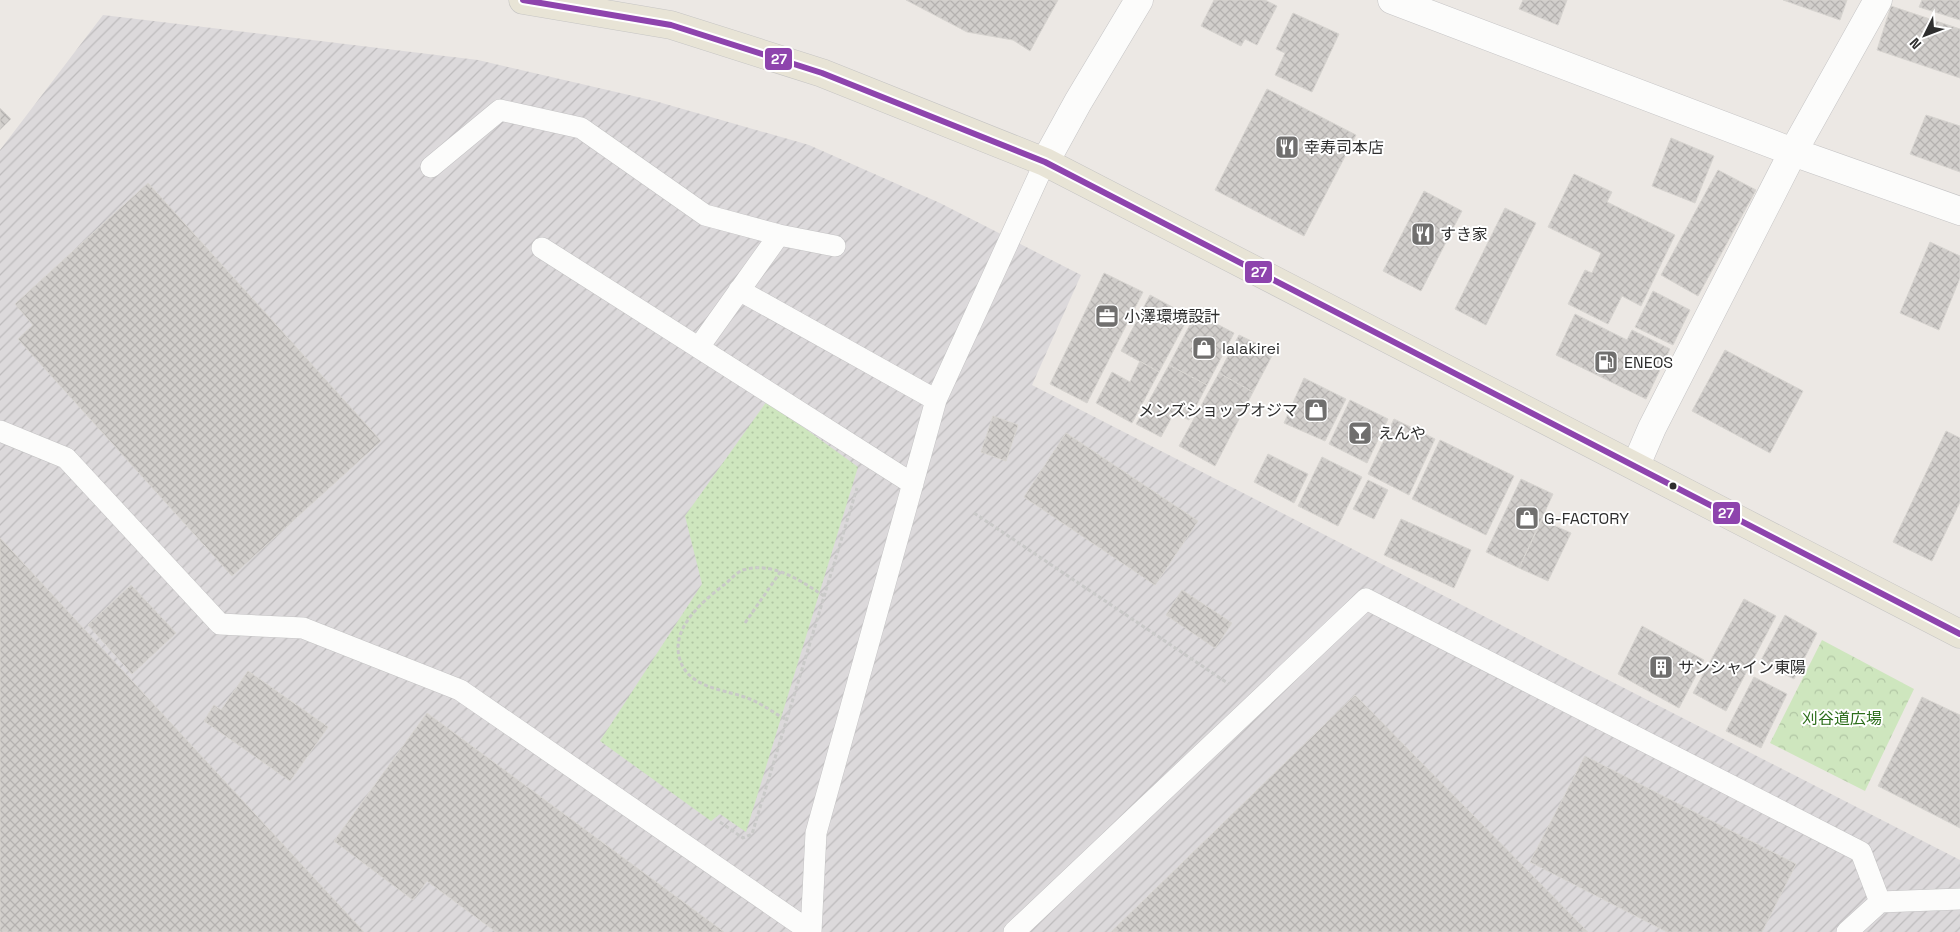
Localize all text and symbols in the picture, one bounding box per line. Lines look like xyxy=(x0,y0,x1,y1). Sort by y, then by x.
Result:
north arrow xyxy=(1900,10,1950,60)
text: N xyxy=(1906,34,1925,53)
line badge: 27 xyxy=(764,47,793,71)
text: 27 xyxy=(771,50,787,68)
restaurant icon: 幸寿司本店 xyxy=(1274,134,1300,160)
place label: 幸寿司本店 xyxy=(1304,137,1384,158)
restaurant icon: すき家 xyxy=(1410,221,1436,247)
place label: すき家 xyxy=(1440,224,1488,245)
line badge: 27 xyxy=(1244,260,1273,284)
text: 27 xyxy=(1251,263,1267,281)
office icon: 小澤環境設計 xyxy=(1094,303,1120,329)
place label: 小澤環境設計 xyxy=(1124,306,1220,327)
shop icon: lalakirei xyxy=(1191,335,1217,361)
place label: lalakirei xyxy=(1222,338,1280,359)
fuel station icon: ENEOS xyxy=(1593,349,1619,375)
place label: ENEOS xyxy=(1624,352,1673,373)
shop icon: メンズショップオジマ xyxy=(1303,397,1329,423)
place label: メンズショップオジマ xyxy=(1138,400,1298,421)
bar icon: えんや xyxy=(1347,420,1373,446)
place label: えんや xyxy=(1378,423,1426,444)
unlabelled marker xyxy=(1668,481,1678,491)
line badge: 27 xyxy=(1712,501,1741,525)
text: 27 xyxy=(1718,504,1734,522)
shop icon: G-FACTORY xyxy=(1514,505,1540,531)
place label: G-FACTORY xyxy=(1544,508,1629,529)
building icon: サンシャイン東陽 xyxy=(1648,654,1674,680)
place label: サンシャイン東陽 xyxy=(1678,657,1806,678)
park label: 刈谷道広場 xyxy=(1802,708,1882,729)

